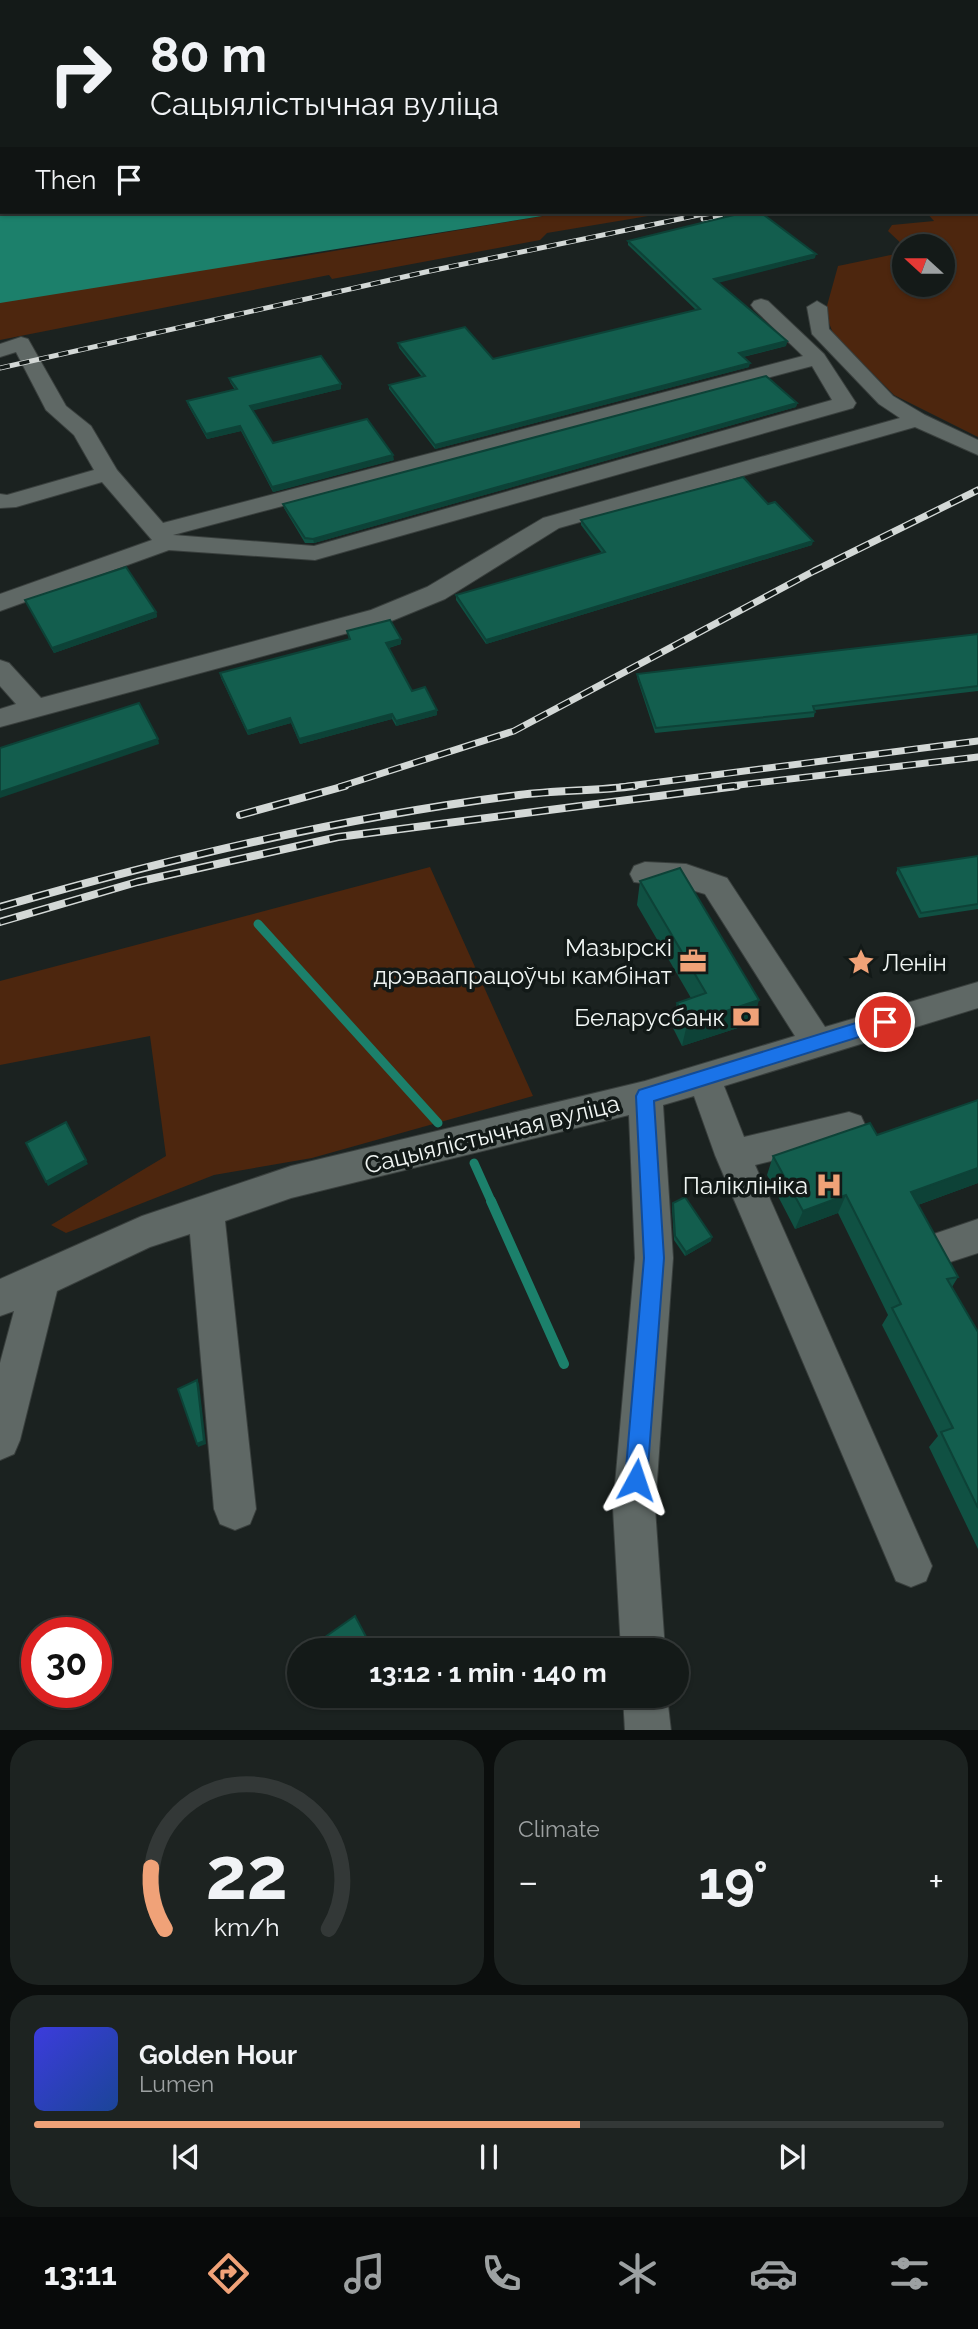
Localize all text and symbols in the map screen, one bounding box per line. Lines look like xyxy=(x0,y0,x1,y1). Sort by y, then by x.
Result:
text: 80 m xyxy=(150,26,267,83)
icon: right xyxy=(35,28,126,119)
text: Сацыялістычная вуліца xyxy=(150,85,499,122)
icon: arrive xyxy=(110,161,148,199)
text: Then xyxy=(35,165,96,195)
north arrow xyxy=(892,234,956,298)
map controls xyxy=(892,234,955,297)
place label: Мазырскі дрэваапрацоўчы камбінат xyxy=(373,933,673,990)
office icon: Мазырскі дрэваапрацоўчы камбінат xyxy=(678,946,708,976)
place icon: Ленін xyxy=(846,947,876,977)
place label: Ленін xyxy=(882,948,947,977)
pin xyxy=(855,992,915,1052)
bank icon: Беларусбанк xyxy=(731,1002,761,1032)
place label: Беларусбанк xyxy=(574,1003,725,1032)
icon: arrive xyxy=(866,1003,904,1041)
street label: Сацыялістычная вуліца xyxy=(362,1088,622,1180)
hospital icon: Паліклініка xyxy=(814,1170,844,1200)
place label: Паліклініка xyxy=(683,1171,808,1200)
position arrow xyxy=(599,1443,673,1517)
speed limit sign: 30 xyxy=(21,1617,112,1708)
text: 13:12 · 1 min · 140 m xyxy=(369,1658,607,1688)
text: Climate xyxy=(518,1815,600,1842)
text: 22 xyxy=(206,1831,288,1916)
text: 19° xyxy=(699,1850,768,1911)
text: − xyxy=(518,1859,538,1904)
text: + xyxy=(928,1859,944,1904)
text: km/h xyxy=(214,1911,280,1941)
text: Golden Hour xyxy=(139,2040,297,2070)
text: Lumen xyxy=(139,2070,214,2097)
icon: previous xyxy=(167,2138,205,2176)
icon: pause xyxy=(470,2138,508,2176)
icon: next xyxy=(773,2138,811,2176)
icon: directions xyxy=(204,2249,253,2298)
icon: music xyxy=(340,2249,389,2298)
icon: phone xyxy=(477,2249,526,2298)
icon: climate xyxy=(613,2249,662,2298)
icon: car xyxy=(749,2249,798,2298)
icon: filters xyxy=(885,2249,934,2298)
text: 13:11 xyxy=(44,2255,117,2292)

